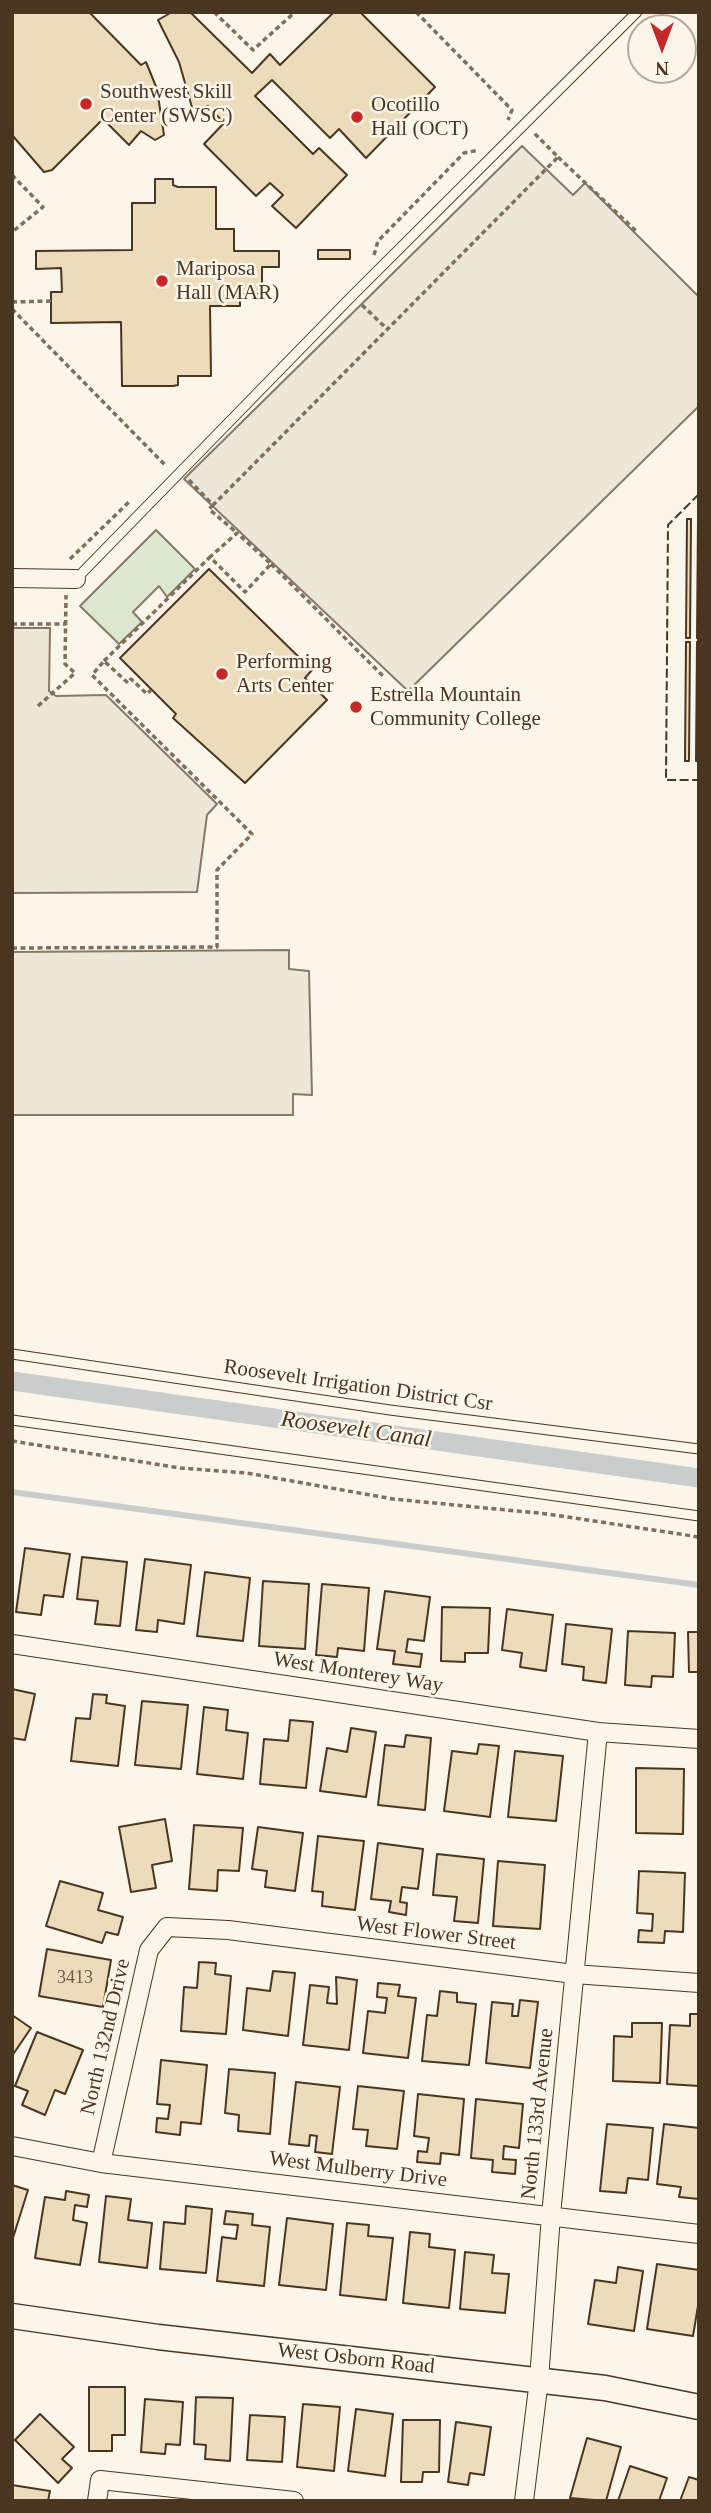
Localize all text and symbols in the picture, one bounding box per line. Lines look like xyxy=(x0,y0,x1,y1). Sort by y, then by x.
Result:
north arrow xyxy=(627,14,697,84)
text: N xyxy=(655,58,669,79)
place label: Southwest Skill Center (SWSC) xyxy=(100,79,232,129)
place label: Ocotillo Hall (OCT) xyxy=(371,92,468,142)
marker: Southwest Skill Center (SWSC) xyxy=(78,96,94,112)
marker: Ocotillo Hall (OCT) xyxy=(349,109,365,125)
place label: Mariposa Hall (MAR) xyxy=(176,256,279,306)
marker: Mariposa Hall (MAR) xyxy=(154,273,170,289)
place label: Performing Arts Center xyxy=(236,649,333,699)
marker: Performing Arts Center xyxy=(214,666,230,682)
place label: Estrella Mountain Community College xyxy=(370,682,541,732)
marker: Estrella Mountain Community College xyxy=(348,699,364,715)
street label: Roosevelt Irrigation District Csr xyxy=(222,1355,494,1417)
water label: Roosevelt Canal xyxy=(279,1406,433,1454)
street label: West Monterey Way xyxy=(271,1647,445,1699)
street label: West Flower Street xyxy=(355,1912,517,1956)
street label: North 132nd Drive xyxy=(76,1956,136,2118)
house number: 3413 xyxy=(57,1967,93,1989)
street label: North 133rd Avenue xyxy=(516,2027,560,2201)
street label: West Mulberry Drive xyxy=(268,2147,448,2193)
street label: West Osborn Road xyxy=(276,2338,436,2380)

